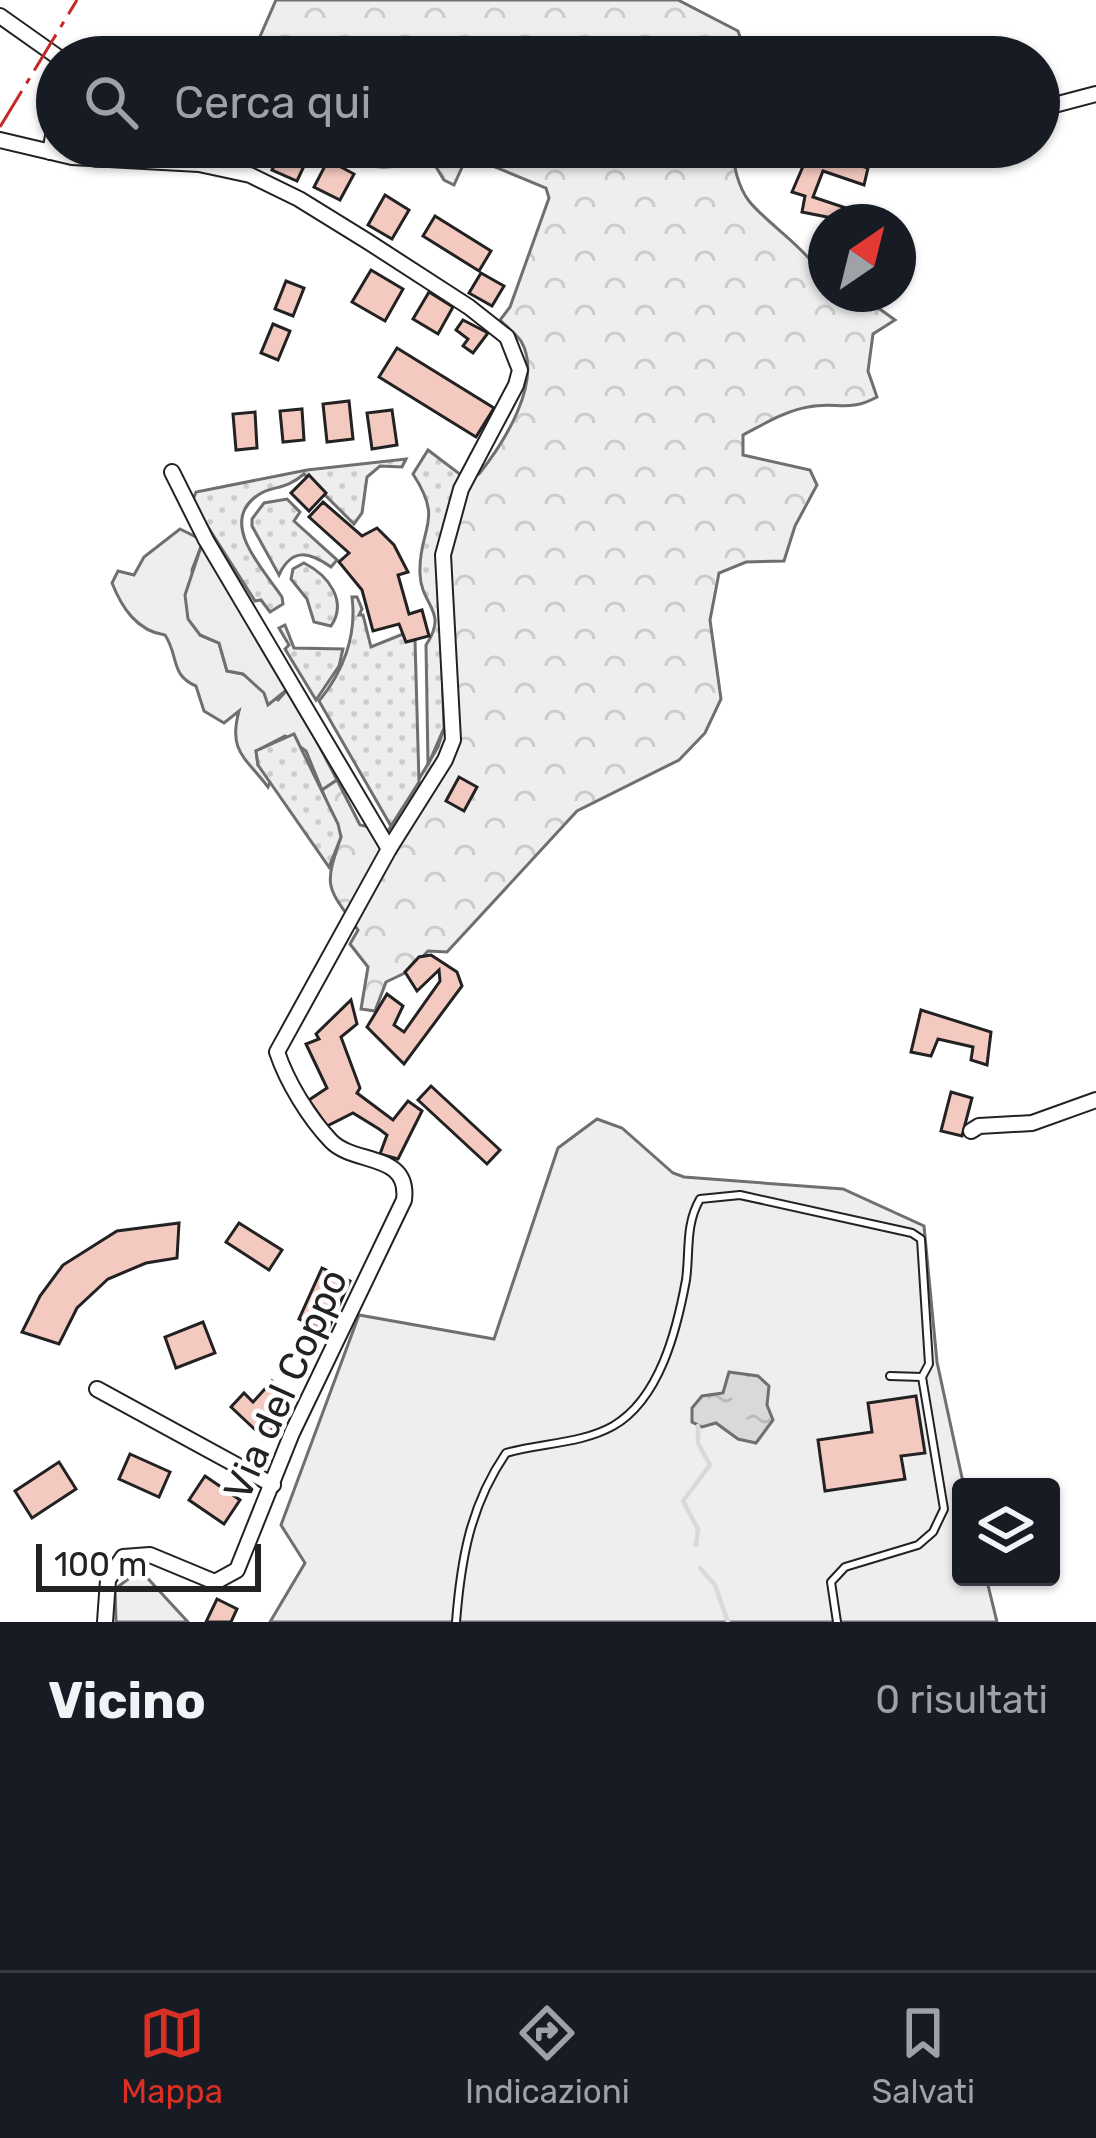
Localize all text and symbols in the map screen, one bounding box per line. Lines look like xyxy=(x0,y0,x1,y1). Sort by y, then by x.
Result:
search box xyxy=(36,36,1060,168)
icon: search xyxy=(78,69,144,135)
text: Cerca qui xyxy=(174,76,371,129)
north arrow xyxy=(808,204,916,312)
street label: Via del Coppo xyxy=(215,1262,357,1507)
map controls xyxy=(952,1478,1060,1586)
button: layers xyxy=(952,1478,1060,1586)
scale bar xyxy=(36,1538,261,1591)
text: 100 m xyxy=(54,1545,147,1584)
text: Vicino xyxy=(48,1670,206,1731)
text: 0 risultati xyxy=(875,1677,1048,1723)
tab: Mappa xyxy=(121,2000,223,2111)
tab: Indicazioni xyxy=(465,2000,630,2111)
tab: Salvati xyxy=(872,2000,975,2111)

